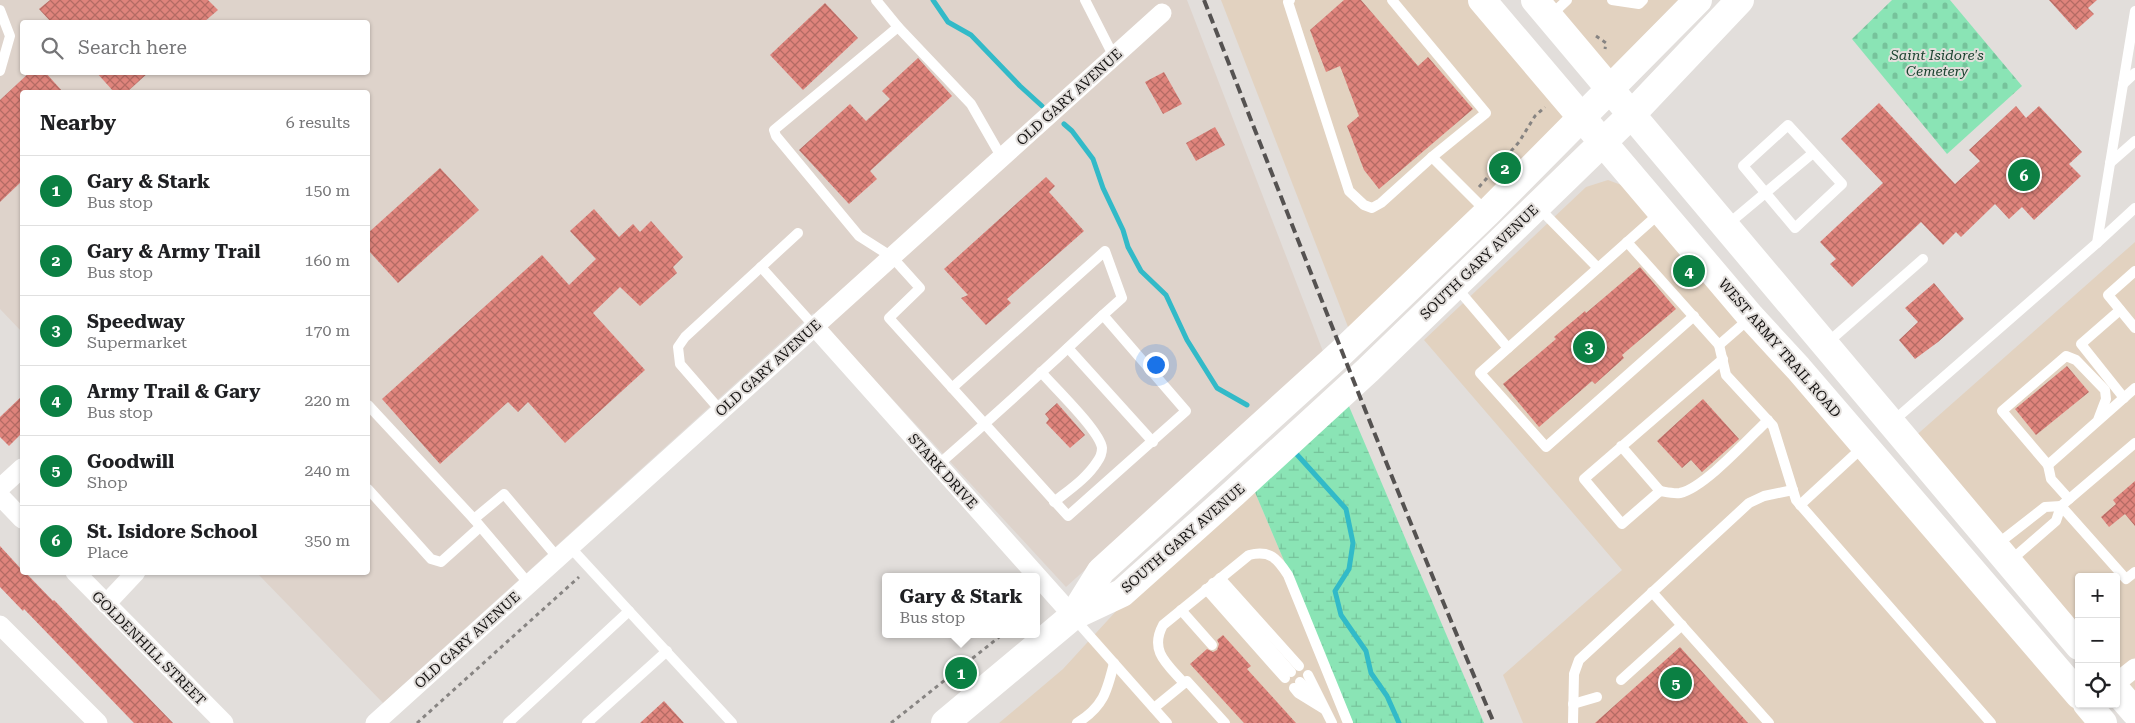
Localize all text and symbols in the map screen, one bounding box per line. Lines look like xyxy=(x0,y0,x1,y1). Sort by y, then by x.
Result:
search box xyxy=(20,20,370,75)
icon: search xyxy=(38,34,66,62)
text: Search here xyxy=(78,36,187,59)
street label: OLD GARY AVENUE xyxy=(1013,45,1125,149)
park label: Saint Isidore's Cemetery xyxy=(1889,47,1984,79)
text: Nearby xyxy=(40,111,116,135)
text: 6 results xyxy=(286,113,350,132)
pin: 2 xyxy=(1489,149,1521,187)
pin: 6 xyxy=(2008,156,2040,194)
text: Gary & Stark xyxy=(87,170,210,193)
text: 1 xyxy=(52,181,60,200)
text: 150 m xyxy=(304,181,350,200)
text: Bus stop xyxy=(87,193,153,212)
street label: SOUTH GARY AVENUE xyxy=(1417,201,1541,323)
text: Gary & Army Trail xyxy=(87,240,260,263)
text: 2 xyxy=(52,251,60,270)
text: 160 m xyxy=(304,251,350,270)
pin: 4 xyxy=(1673,252,1705,290)
text: Bus stop xyxy=(87,263,153,282)
street label: WEST ARMY TRAIL ROAD xyxy=(1716,276,1845,421)
text: Speedway xyxy=(87,310,185,333)
street label: OLD GARY AVENUE xyxy=(712,316,824,420)
text: 3 xyxy=(52,321,60,340)
text: 170 m xyxy=(304,321,350,340)
pin: 3 xyxy=(1573,328,1605,366)
text: Supermarket xyxy=(87,333,187,352)
your location xyxy=(1143,352,1169,378)
text: Army Trail & Gary xyxy=(87,380,260,403)
text: 4 xyxy=(52,391,60,410)
text: 220 m xyxy=(304,391,350,410)
text: Bus stop xyxy=(87,403,153,422)
street label: STARK DRIVE xyxy=(905,430,981,512)
text: Goodwill xyxy=(87,450,174,473)
text: 5 xyxy=(52,461,60,480)
text: 240 m xyxy=(304,461,350,480)
text: Shop xyxy=(87,473,128,492)
street label: SOUTH GARY AVENUE xyxy=(1118,480,1248,596)
text: St. Isidore School xyxy=(87,520,258,543)
text: 6 xyxy=(52,531,60,550)
text: 350 m xyxy=(304,531,350,550)
text: Place xyxy=(87,543,128,562)
popup xyxy=(882,573,1040,638)
map controls xyxy=(2075,573,2120,708)
button: + xyxy=(2075,573,2120,618)
text: Gary & Stark xyxy=(899,585,1023,608)
street label: GOLDENHILL STREET xyxy=(89,588,209,708)
street label: OLD GARY AVENUE xyxy=(411,588,523,692)
text: Bus stop xyxy=(899,608,965,627)
button: − xyxy=(2075,618,2120,663)
pin: 1 xyxy=(945,654,977,692)
button: locate xyxy=(2075,663,2120,708)
pin: 5 xyxy=(1660,664,1692,702)

